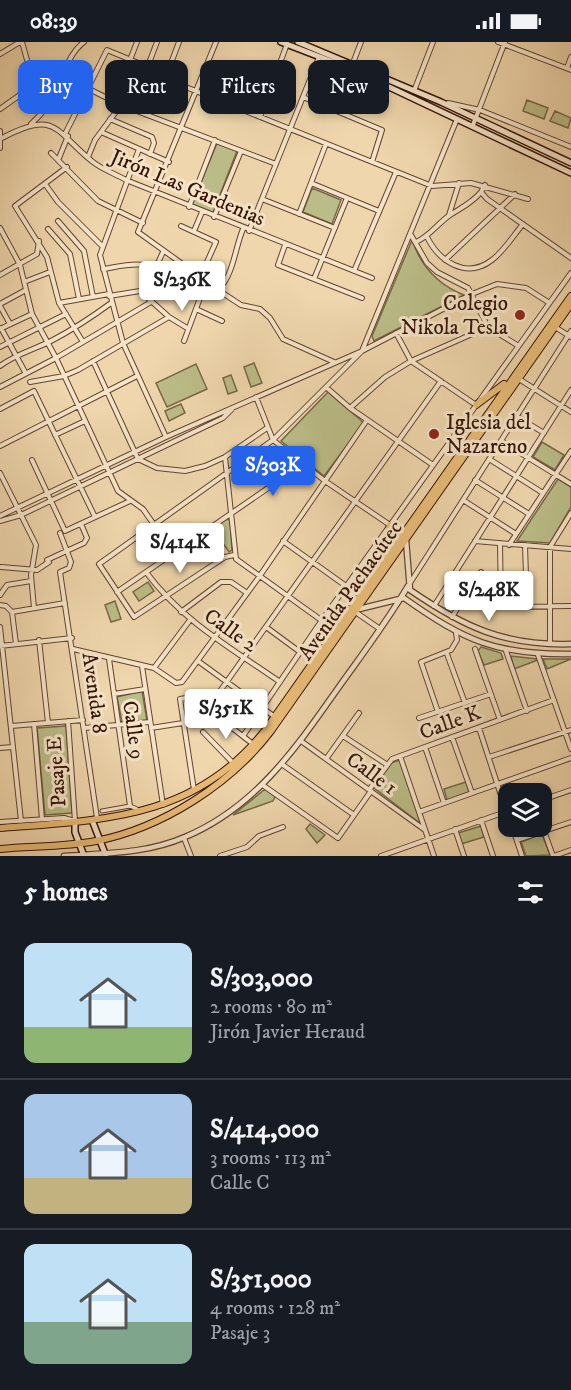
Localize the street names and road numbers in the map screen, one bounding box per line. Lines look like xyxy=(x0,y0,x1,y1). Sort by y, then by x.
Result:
street label: Jirón Las Gardenias xyxy=(105,143,269,232)
street label: Avenida Pachacútec xyxy=(293,516,409,666)
street label: Calle 2 xyxy=(199,603,263,659)
street label: Avenida 8 xyxy=(75,651,113,735)
street label: Calle 9 xyxy=(116,699,150,761)
street label: Calle K xyxy=(416,700,485,746)
street label: Pasaje E xyxy=(42,736,72,808)
street label: Calle 1 xyxy=(341,747,402,801)

